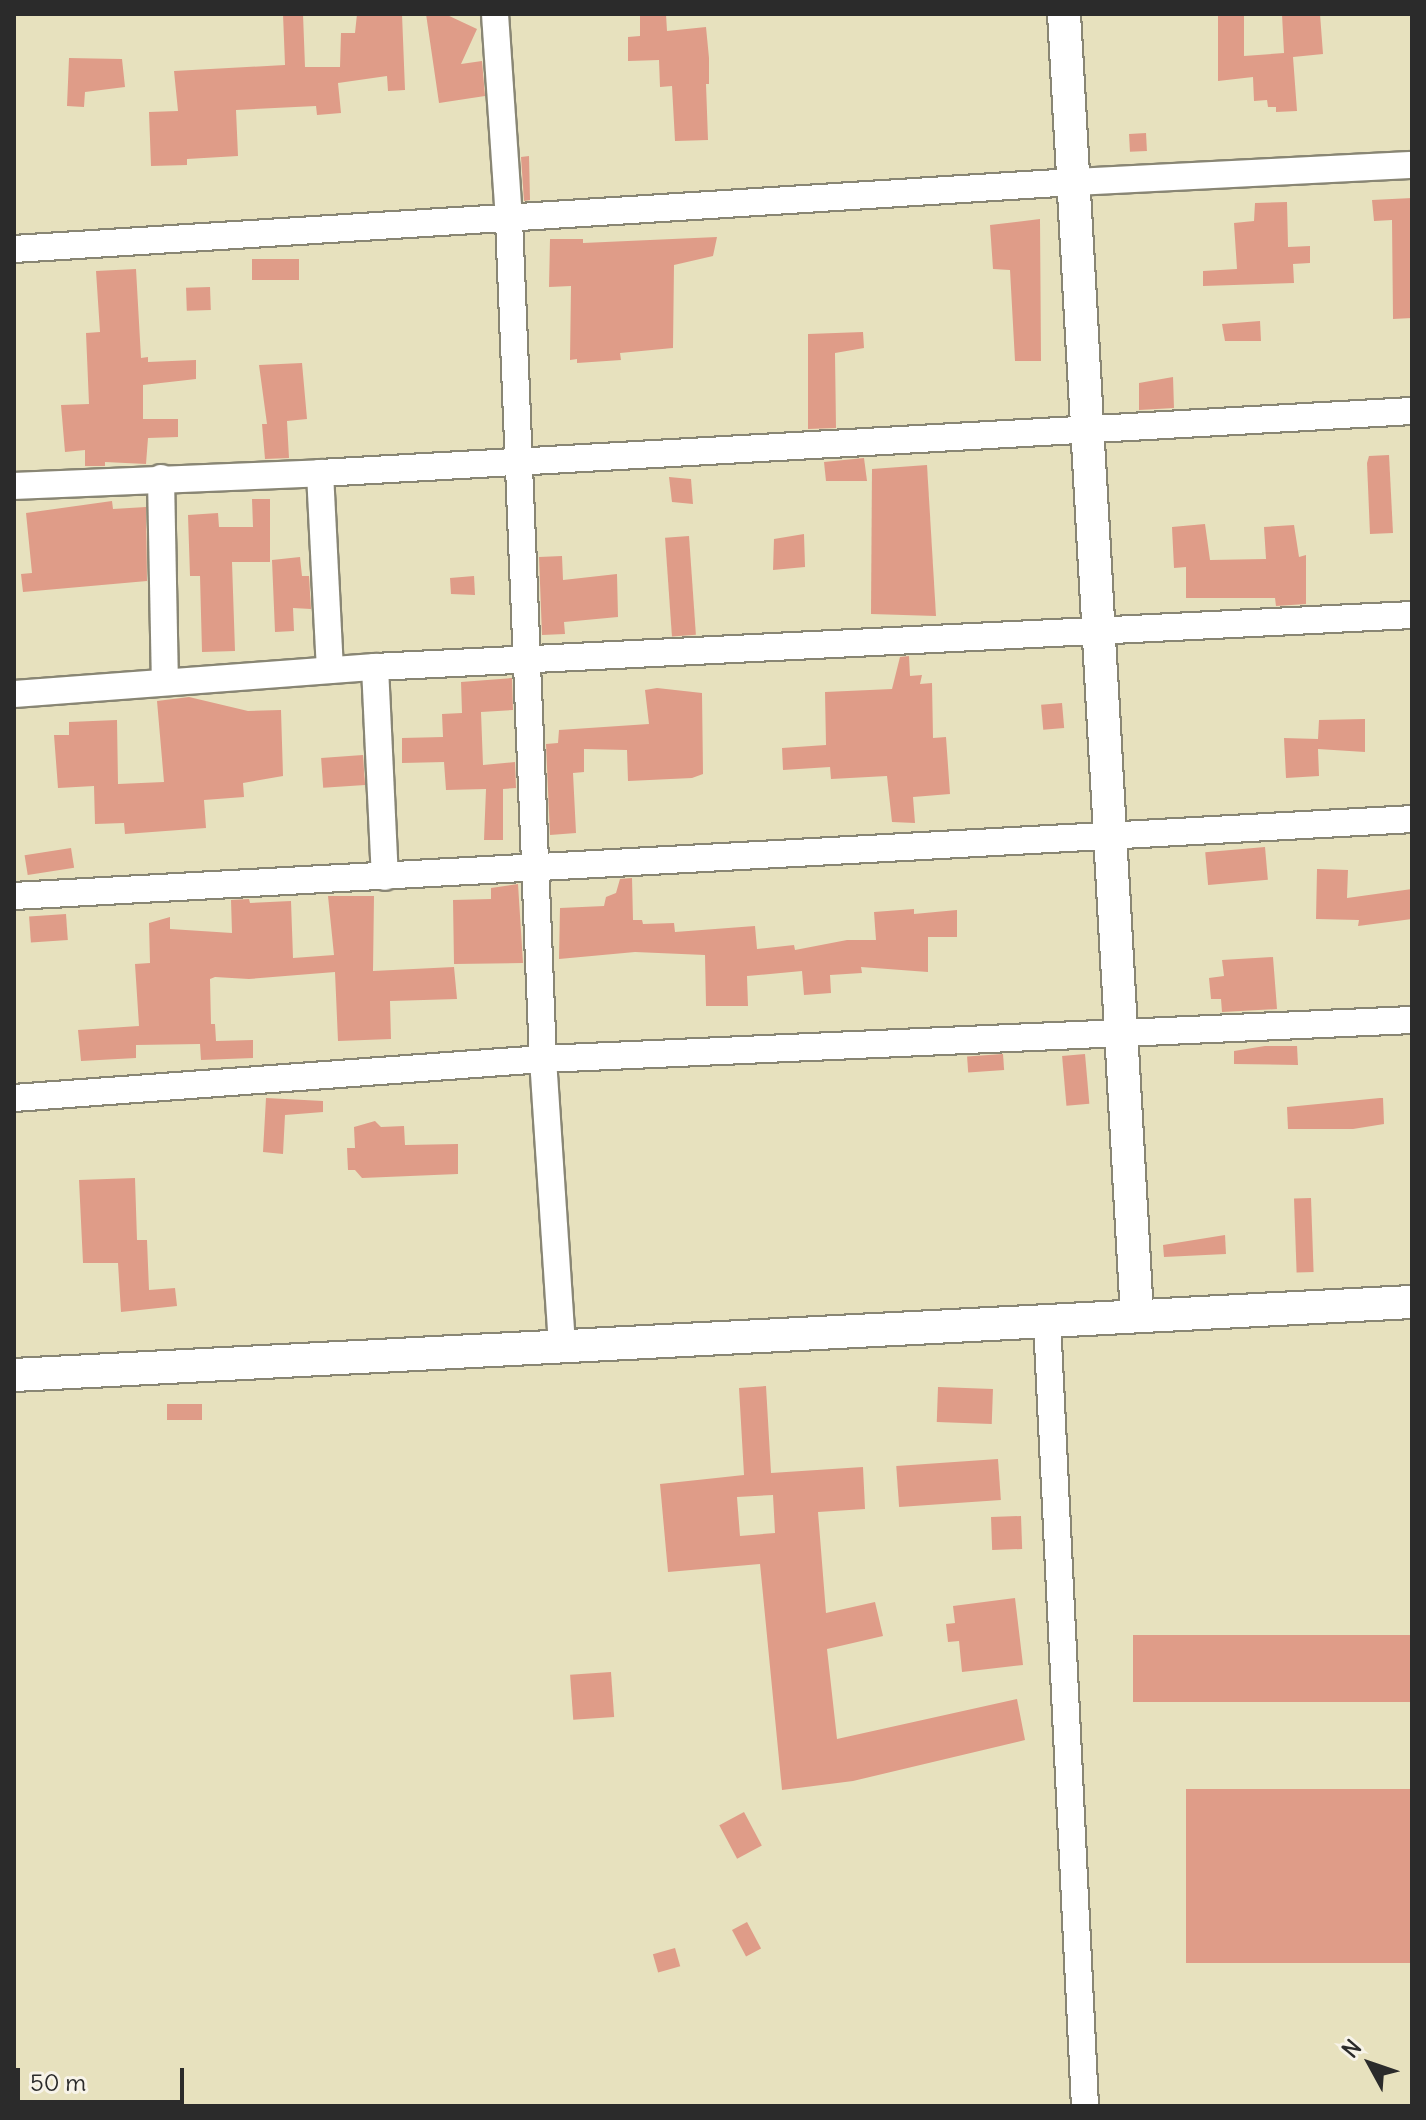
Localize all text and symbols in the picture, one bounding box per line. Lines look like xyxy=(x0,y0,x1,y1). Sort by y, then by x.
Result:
north arrow xyxy=(1330,2024,1410,2104)
text: N xyxy=(1336,2034,1367,2063)
scale bar xyxy=(20,2052,188,2102)
text: 50 m xyxy=(30,2067,86,2097)

